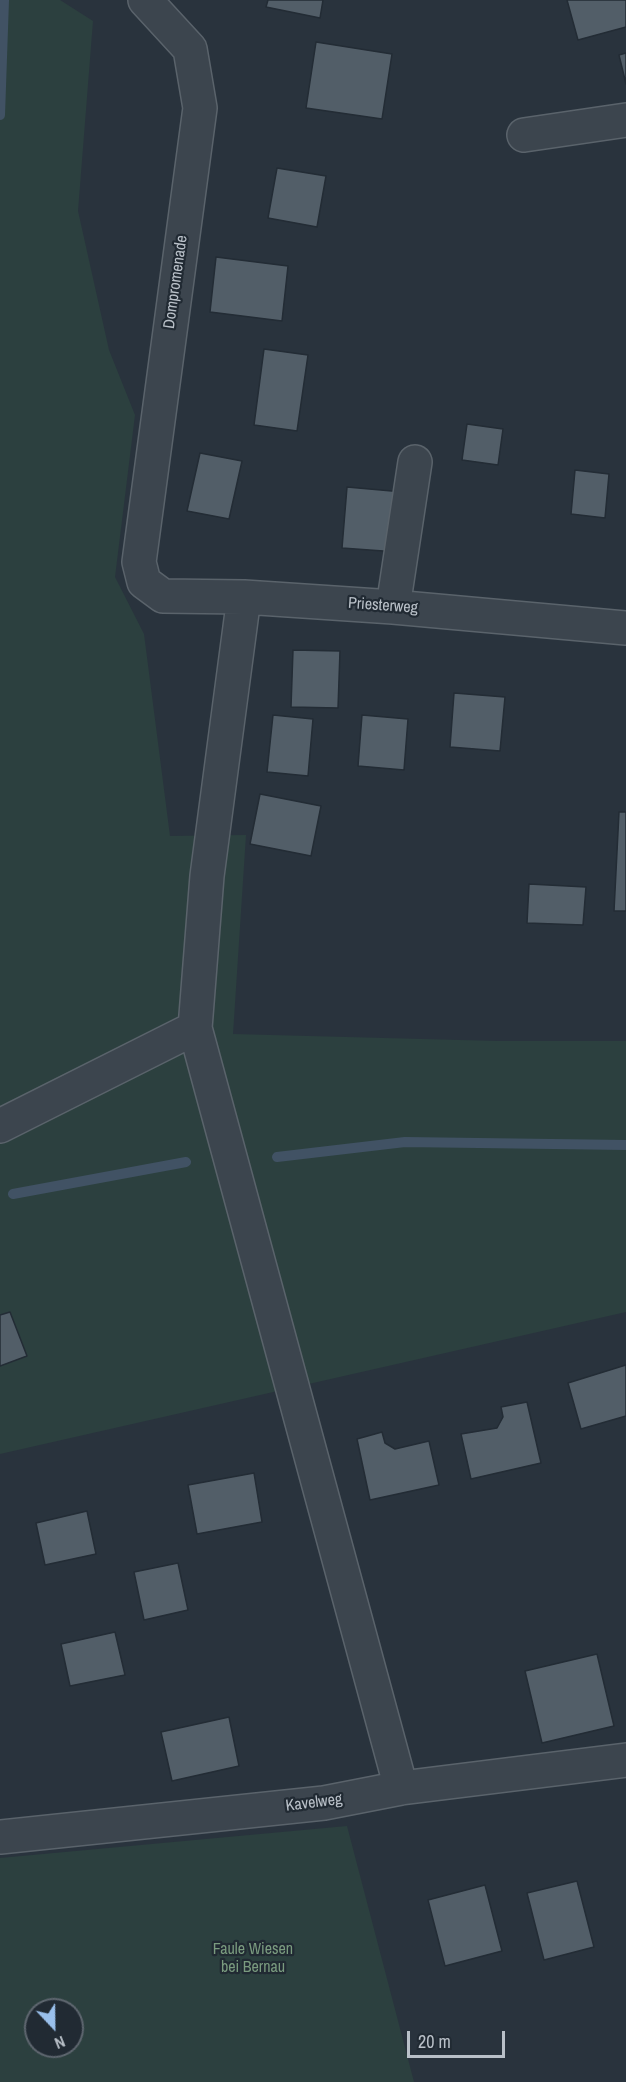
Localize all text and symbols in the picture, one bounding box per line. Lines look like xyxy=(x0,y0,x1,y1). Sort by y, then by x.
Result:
street label: Dompromenade xyxy=(160,234,192,330)
street label: Priesterweg xyxy=(347,594,419,618)
street label: Kavelweg xyxy=(285,1790,343,1816)
park label: Faule Wiesen bei Bernau xyxy=(213,1940,293,1978)
north arrow xyxy=(24,1998,84,2058)
scale bar xyxy=(410,2019,508,2057)
text: 20 m xyxy=(418,2029,451,2054)
text: N xyxy=(51,2031,69,2055)

